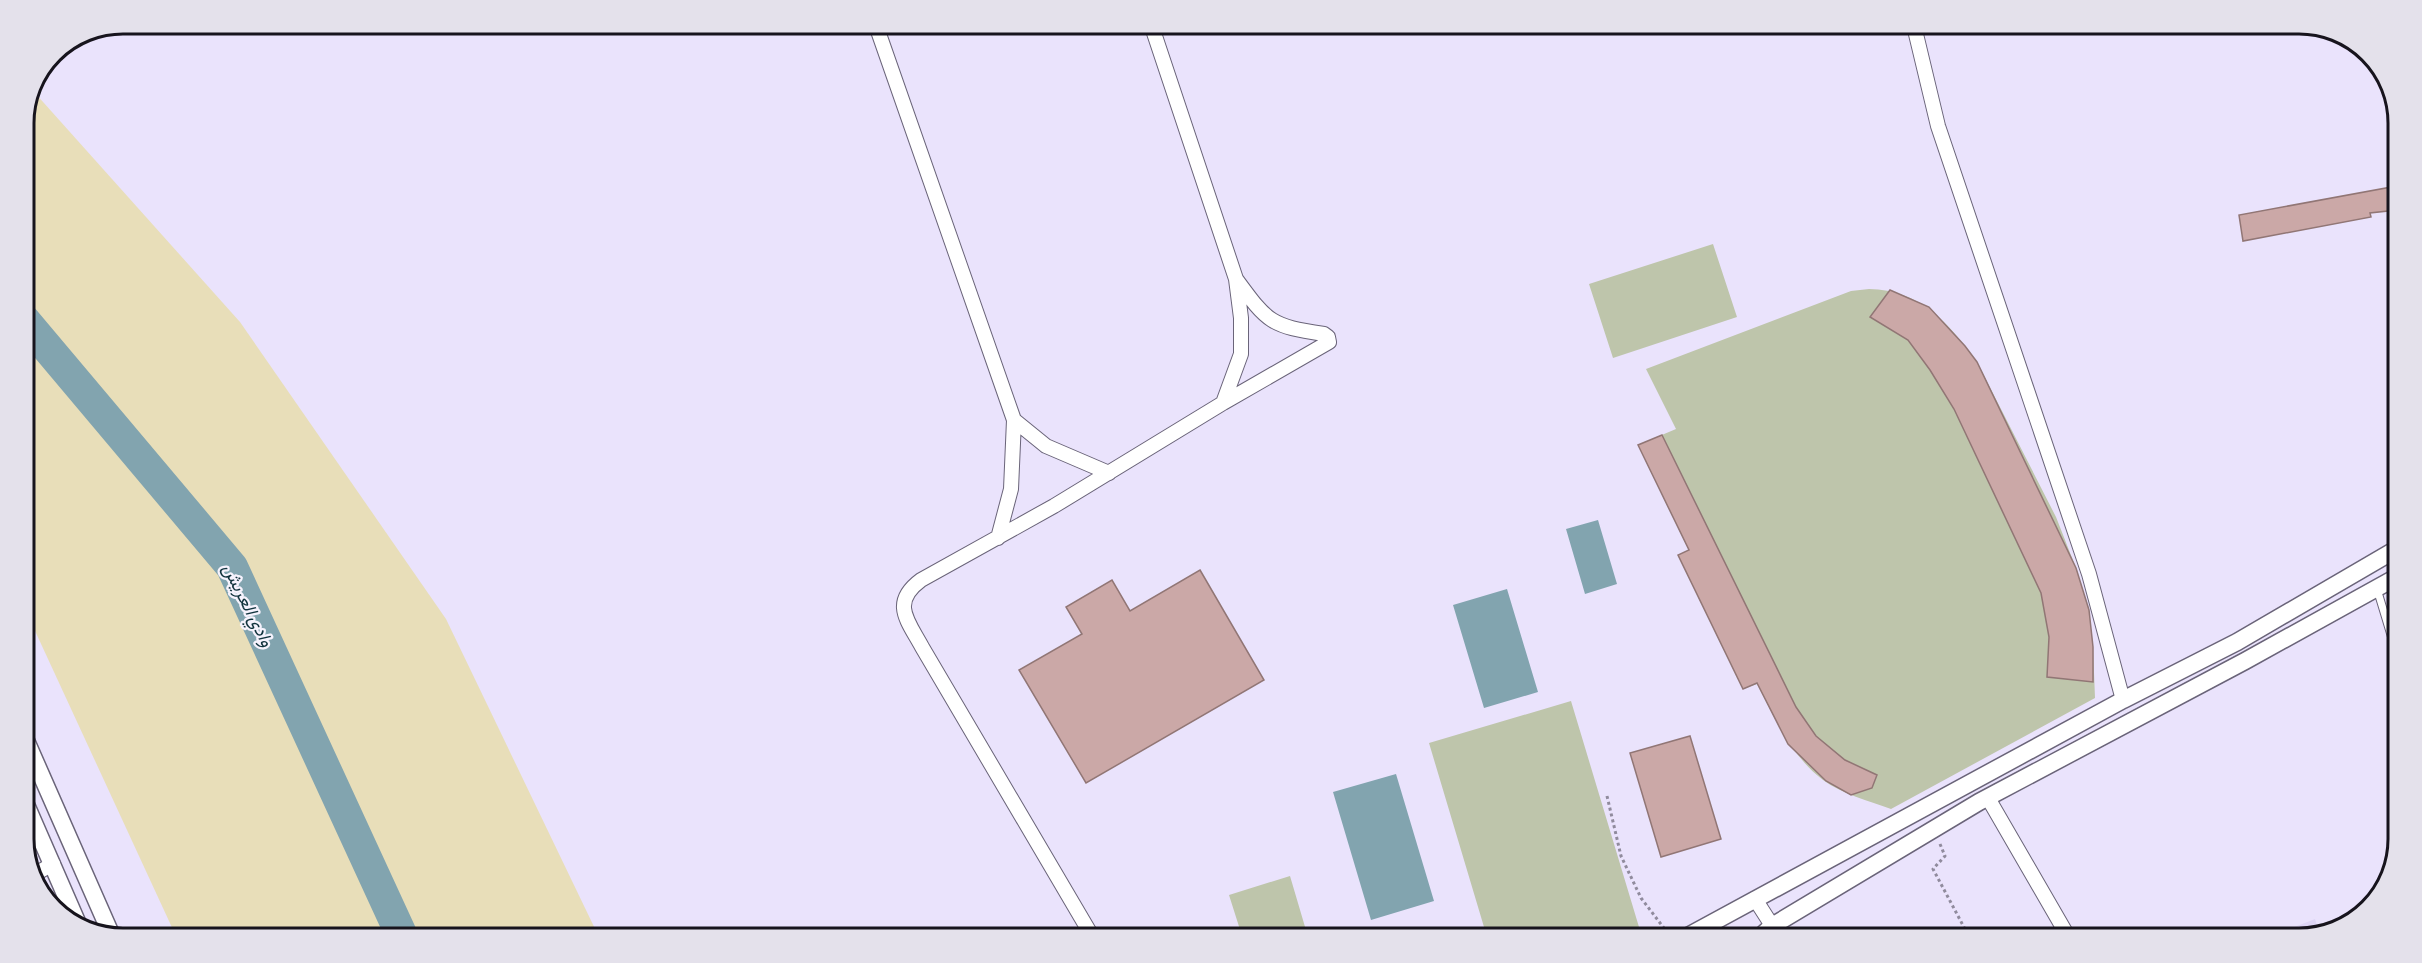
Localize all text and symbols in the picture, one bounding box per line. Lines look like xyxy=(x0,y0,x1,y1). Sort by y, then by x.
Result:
water label: وادي العريش xyxy=(214,560,278,652)

